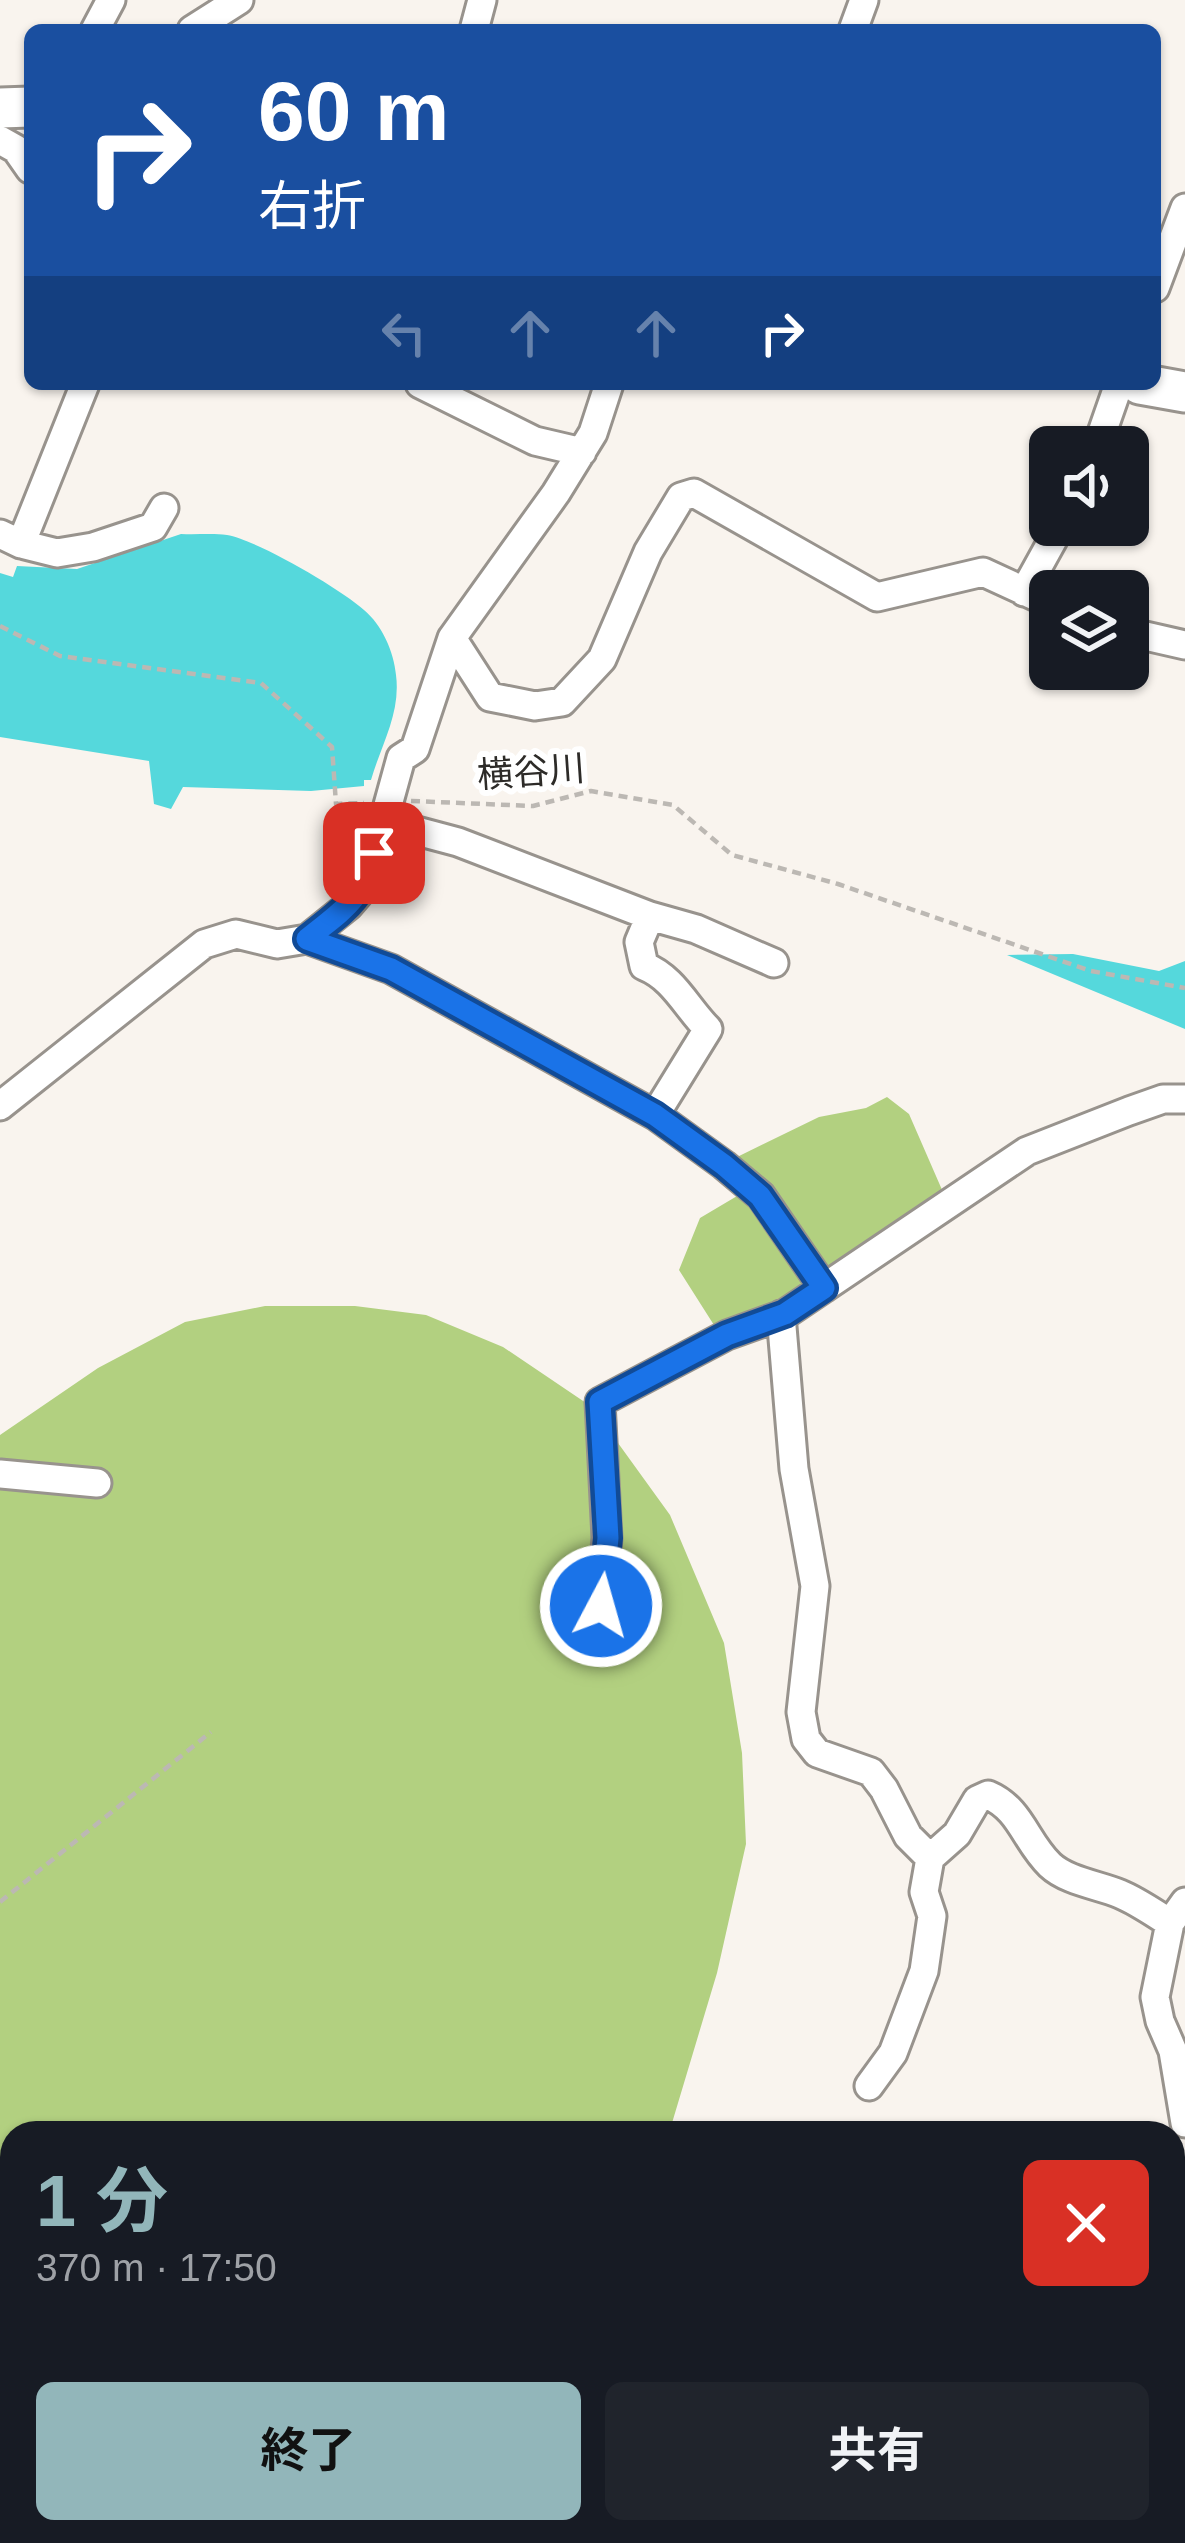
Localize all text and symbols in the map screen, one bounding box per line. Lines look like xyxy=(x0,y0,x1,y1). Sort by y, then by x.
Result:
text: 60 m xyxy=(258,64,449,158)
icon: right xyxy=(60,72,216,228)
text: 右折 xyxy=(258,176,366,236)
icon: left xyxy=(371,300,437,366)
icon: ahead xyxy=(497,300,563,366)
icon: ahead xyxy=(623,300,689,366)
icon: right xyxy=(749,300,815,366)
map controls xyxy=(1029,426,1149,690)
button: sound xyxy=(1029,426,1149,546)
button: layers xyxy=(1029,570,1149,690)
street label: 横谷川 xyxy=(476,747,586,796)
pin xyxy=(323,802,425,904)
icon: arrive xyxy=(341,820,407,886)
position arrow xyxy=(538,1543,664,1669)
button: close xyxy=(1023,2160,1149,2286)
text: 1 分 xyxy=(36,2161,168,2241)
text: 370 m · 17:50 xyxy=(36,2246,277,2289)
button: 終了 xyxy=(36,2382,581,2520)
button: 共有 xyxy=(605,2382,1149,2520)

